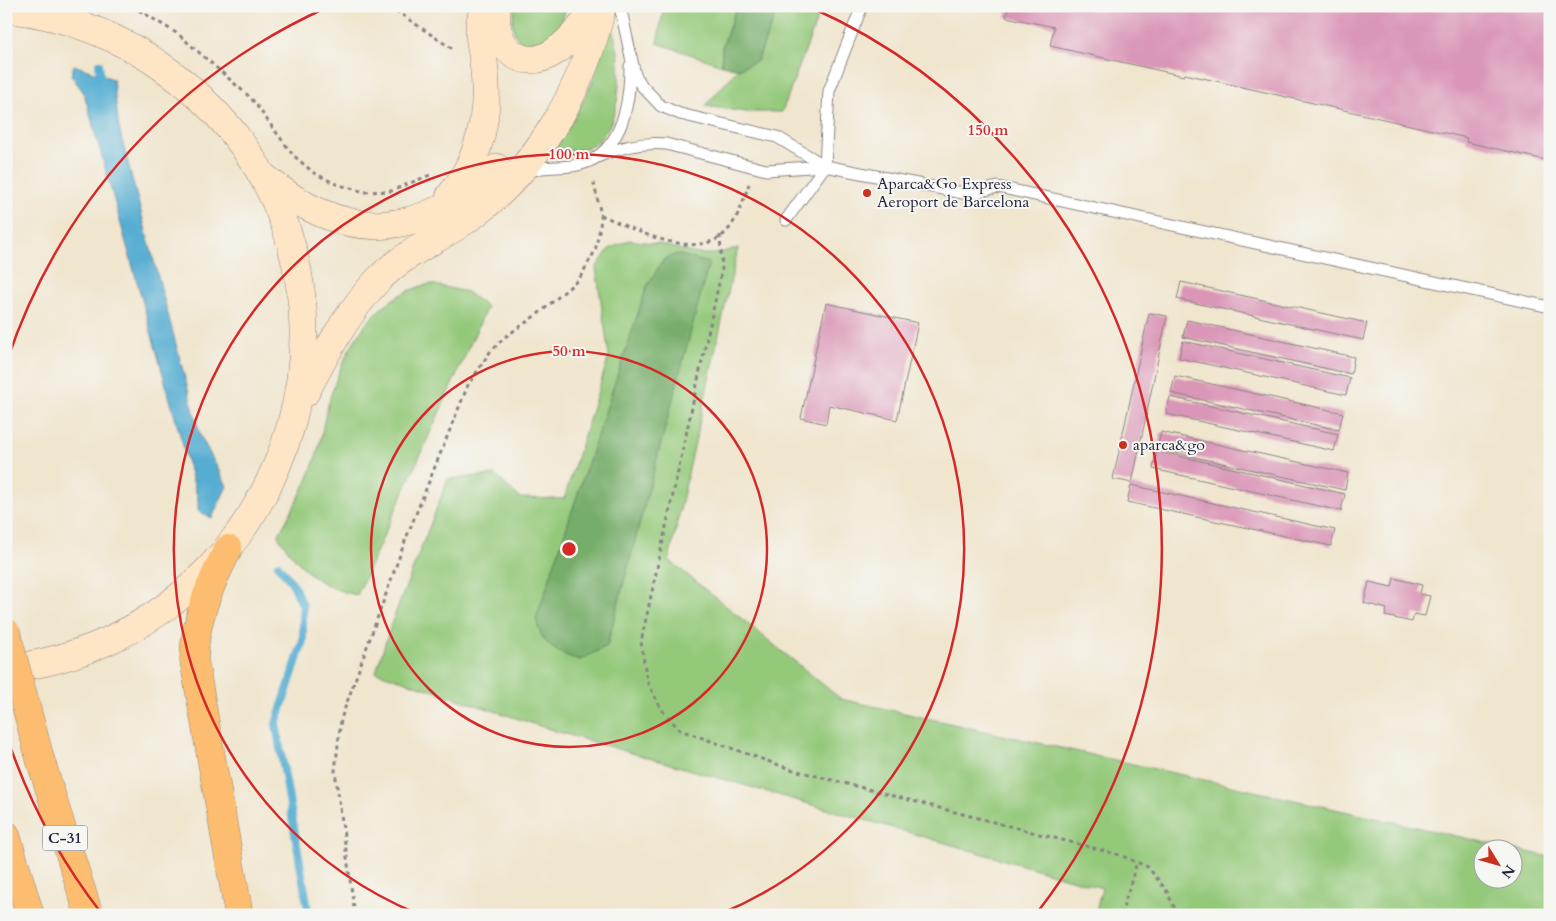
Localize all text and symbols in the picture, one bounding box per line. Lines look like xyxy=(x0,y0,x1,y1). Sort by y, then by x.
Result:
text: 150 m xyxy=(968,120,1009,140)
text: 100 m xyxy=(549,144,590,164)
place label: Aparca&Go Express Aeroport de Barcelona xyxy=(877,173,1030,213)
marker: Aparca&Go Express Aeroport de Barcelona xyxy=(861,187,873,199)
text: 50 m xyxy=(552,341,586,361)
place label: aparca&go xyxy=(1133,434,1205,456)
marker: aparca&go xyxy=(1117,439,1129,451)
centre of rings xyxy=(560,540,578,558)
road number: C-31 xyxy=(42,826,88,850)
north arrow xyxy=(1474,838,1524,888)
text: N xyxy=(1497,861,1519,882)

